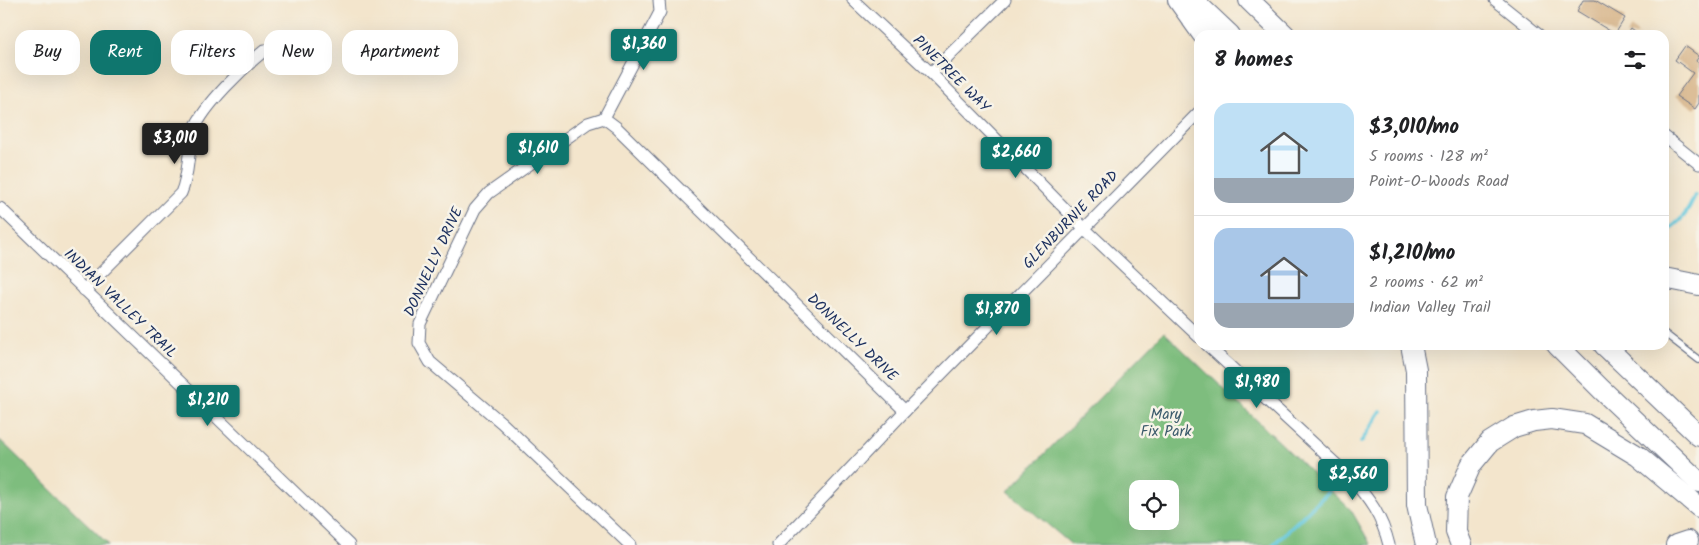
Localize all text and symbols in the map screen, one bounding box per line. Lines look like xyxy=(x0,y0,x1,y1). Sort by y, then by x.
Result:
pin: $1,360 xyxy=(603,28,685,71)
chip: Buy xyxy=(15,30,80,75)
chip: Rent xyxy=(90,30,161,75)
chip: Filters xyxy=(171,30,254,75)
chip: New xyxy=(264,30,332,75)
chip: Apartment xyxy=(342,30,458,75)
street label: PINETREE WAY xyxy=(907,30,996,119)
text: $1,360 xyxy=(622,32,666,57)
text: 8 homes xyxy=(1214,44,1293,77)
icon: filters xyxy=(1621,46,1649,74)
text: $3,010/mo xyxy=(1369,111,1459,144)
pin: $3,010 xyxy=(134,122,216,165)
icon: home xyxy=(1254,123,1314,183)
text: $3,010 xyxy=(153,126,197,151)
pin: $1,610 xyxy=(497,132,579,175)
text: $1,610 xyxy=(518,136,558,161)
pin: $2,660 xyxy=(975,136,1057,179)
text: $2,660 xyxy=(992,140,1040,165)
text: 5 rooms · 128 m² xyxy=(1369,144,1488,169)
street label: GLENBURNIE ROAD xyxy=(1017,165,1125,275)
text: Point-O-Woods Road xyxy=(1369,169,1508,194)
street label: DONNELLY DRIVE xyxy=(398,202,470,321)
text: $1,210/mo xyxy=(1369,237,1455,270)
street label: INDIAN VALLEY TRAIL xyxy=(58,243,182,365)
icon: home xyxy=(1254,248,1314,308)
text: 2 rooms · 62 m² xyxy=(1369,270,1483,295)
street label: DONNELLY DRIVE xyxy=(801,288,904,389)
pin: $1,870 xyxy=(956,294,1038,336)
text: Indian Valley Trail xyxy=(1369,295,1491,320)
text: $1,870 xyxy=(975,297,1019,322)
pin: $1,980 xyxy=(1216,366,1298,409)
text: $1,980 xyxy=(1235,370,1279,395)
pin: $1,210 xyxy=(167,384,249,427)
text: $1,210 xyxy=(188,388,228,413)
park label: Mary Fix Park xyxy=(1140,403,1192,444)
pin: $2,560 xyxy=(1312,458,1394,501)
text: $2,560 xyxy=(1329,462,1377,487)
map controls xyxy=(1129,480,1179,530)
button: locate xyxy=(1129,480,1179,530)

